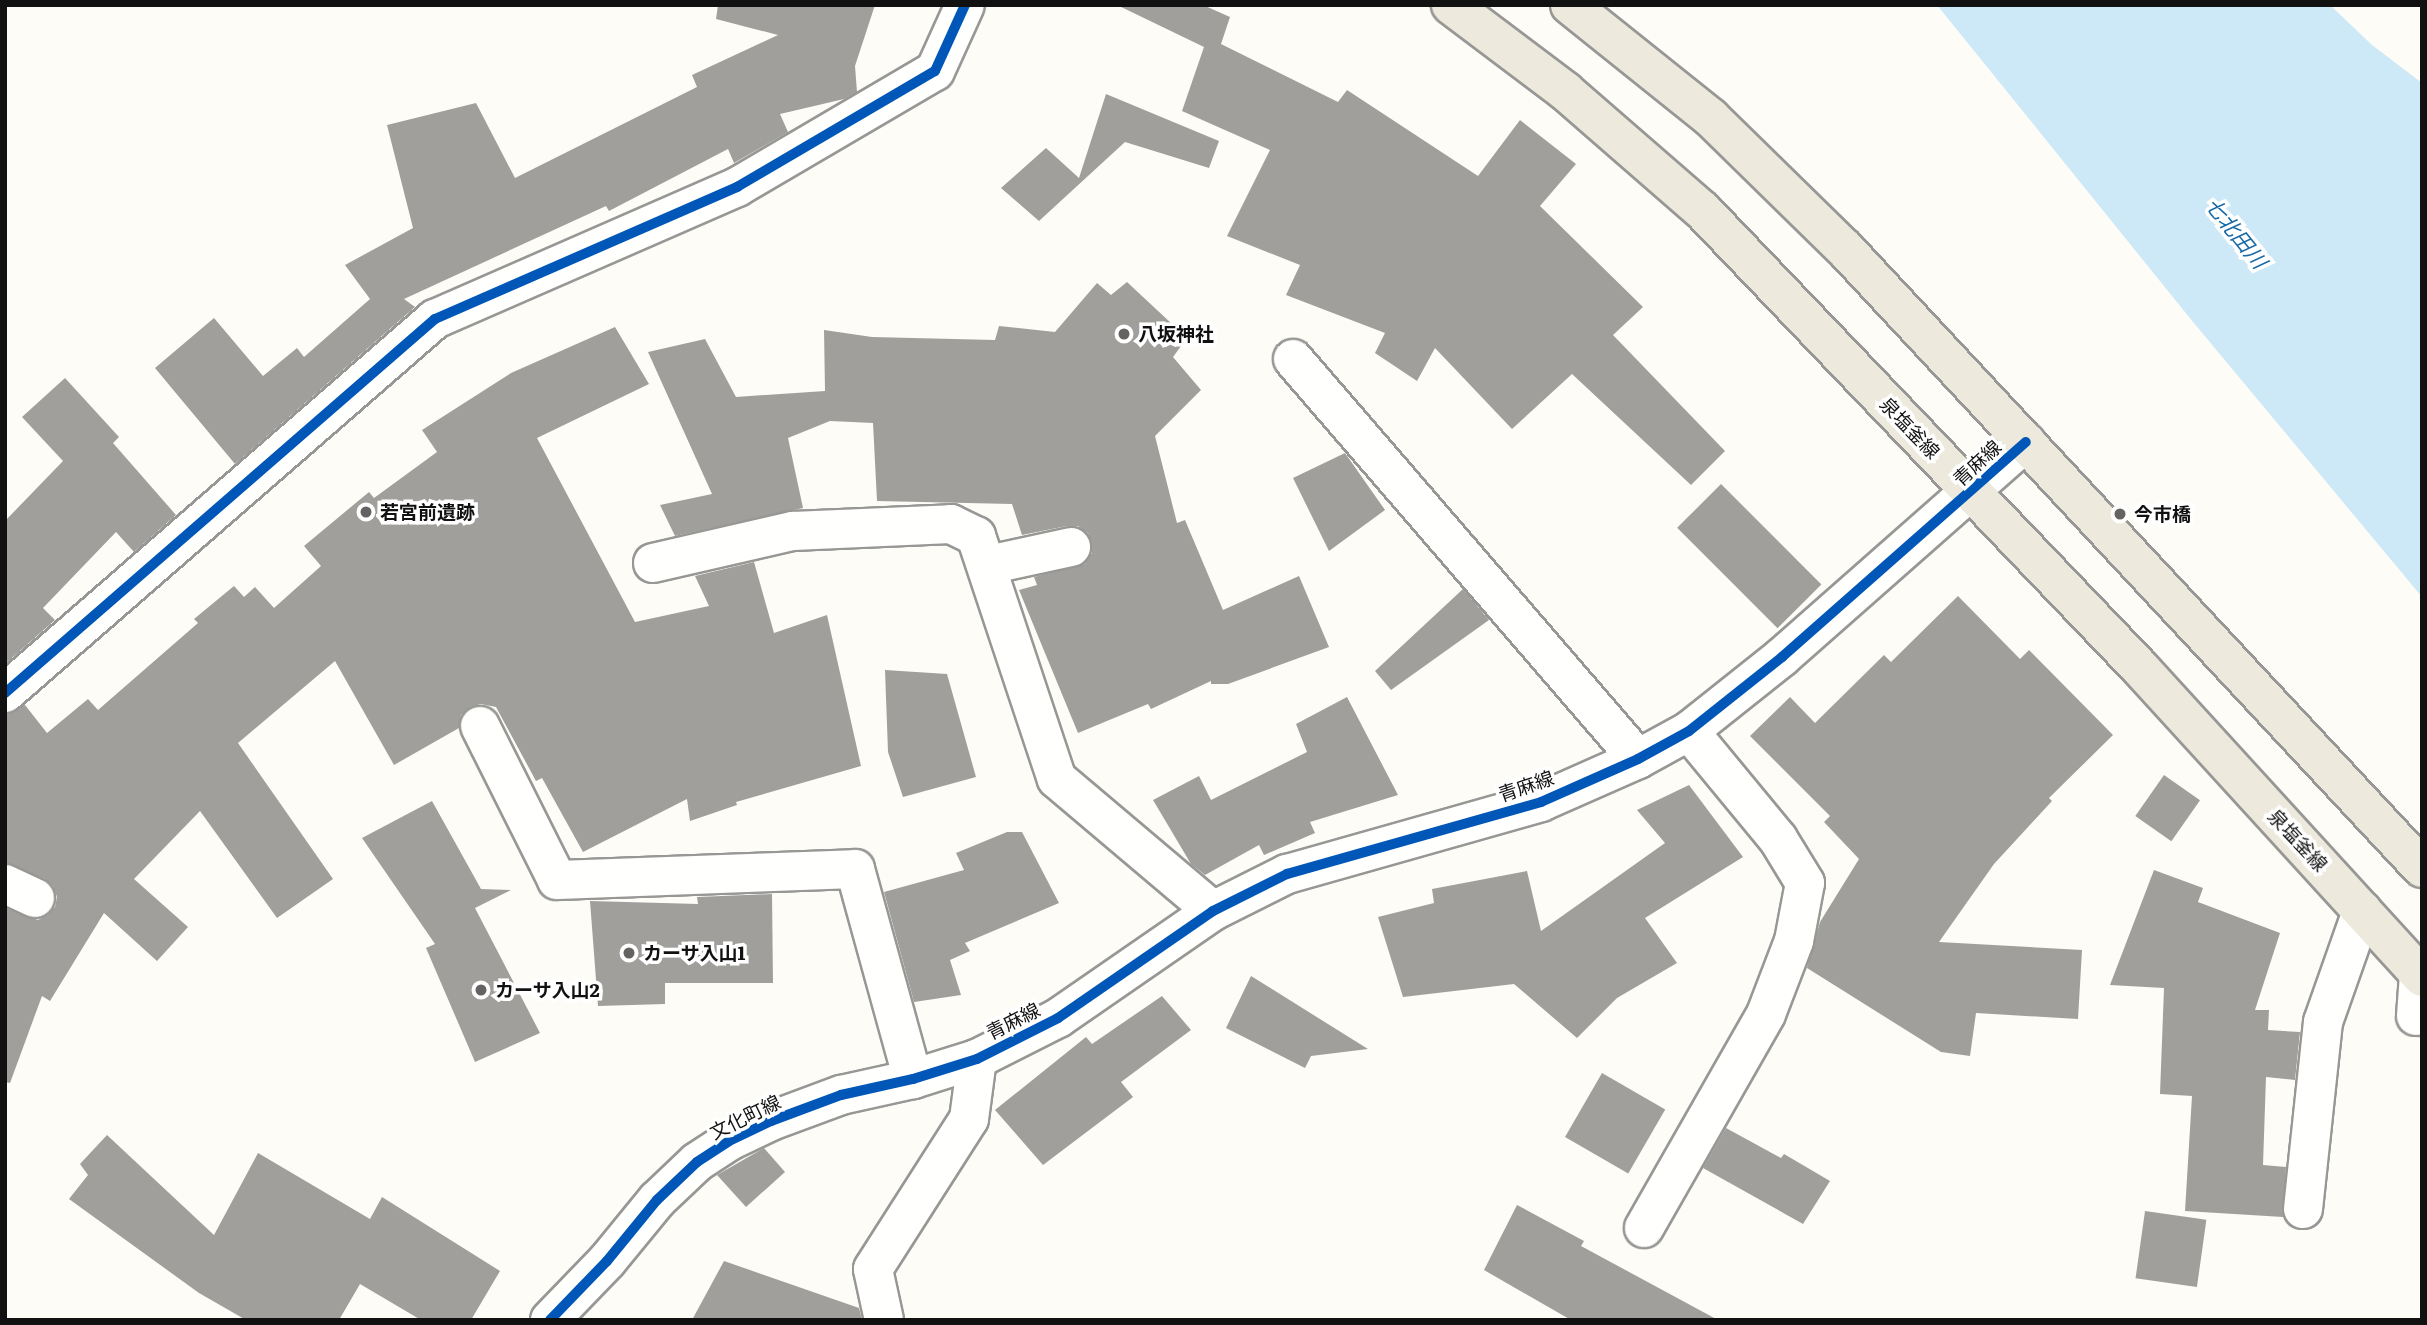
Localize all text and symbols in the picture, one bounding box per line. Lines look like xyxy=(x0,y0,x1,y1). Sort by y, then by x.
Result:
water label: 七北田川 xyxy=(2201,191,2273,273)
place label: 八坂神社 xyxy=(1138,323,1214,345)
marker: 八坂神社 xyxy=(1116,326,1132,342)
street label: 泉塩釜線 xyxy=(1875,393,1945,463)
street label: 青麻線 xyxy=(1948,435,2006,491)
place label: 若宮前遺跡 xyxy=(380,501,475,523)
place label: 今市橋 xyxy=(2134,503,2191,525)
marker: 若宮前遺跡 xyxy=(358,504,374,520)
marker: 今市橋 xyxy=(2112,506,2128,522)
street label: 青麻線 xyxy=(1495,766,1557,806)
street label: 泉塩釜線 xyxy=(2264,804,2332,876)
place label: カーサ入山1 xyxy=(643,942,746,964)
marker: カーサ入山1 xyxy=(621,945,637,961)
place label: カーサ入山2 xyxy=(495,979,600,1001)
marker: カーサ入山2 xyxy=(473,982,489,998)
street label: 青麻線 xyxy=(982,998,1044,1044)
street label: 文化町線 xyxy=(706,1090,784,1144)

